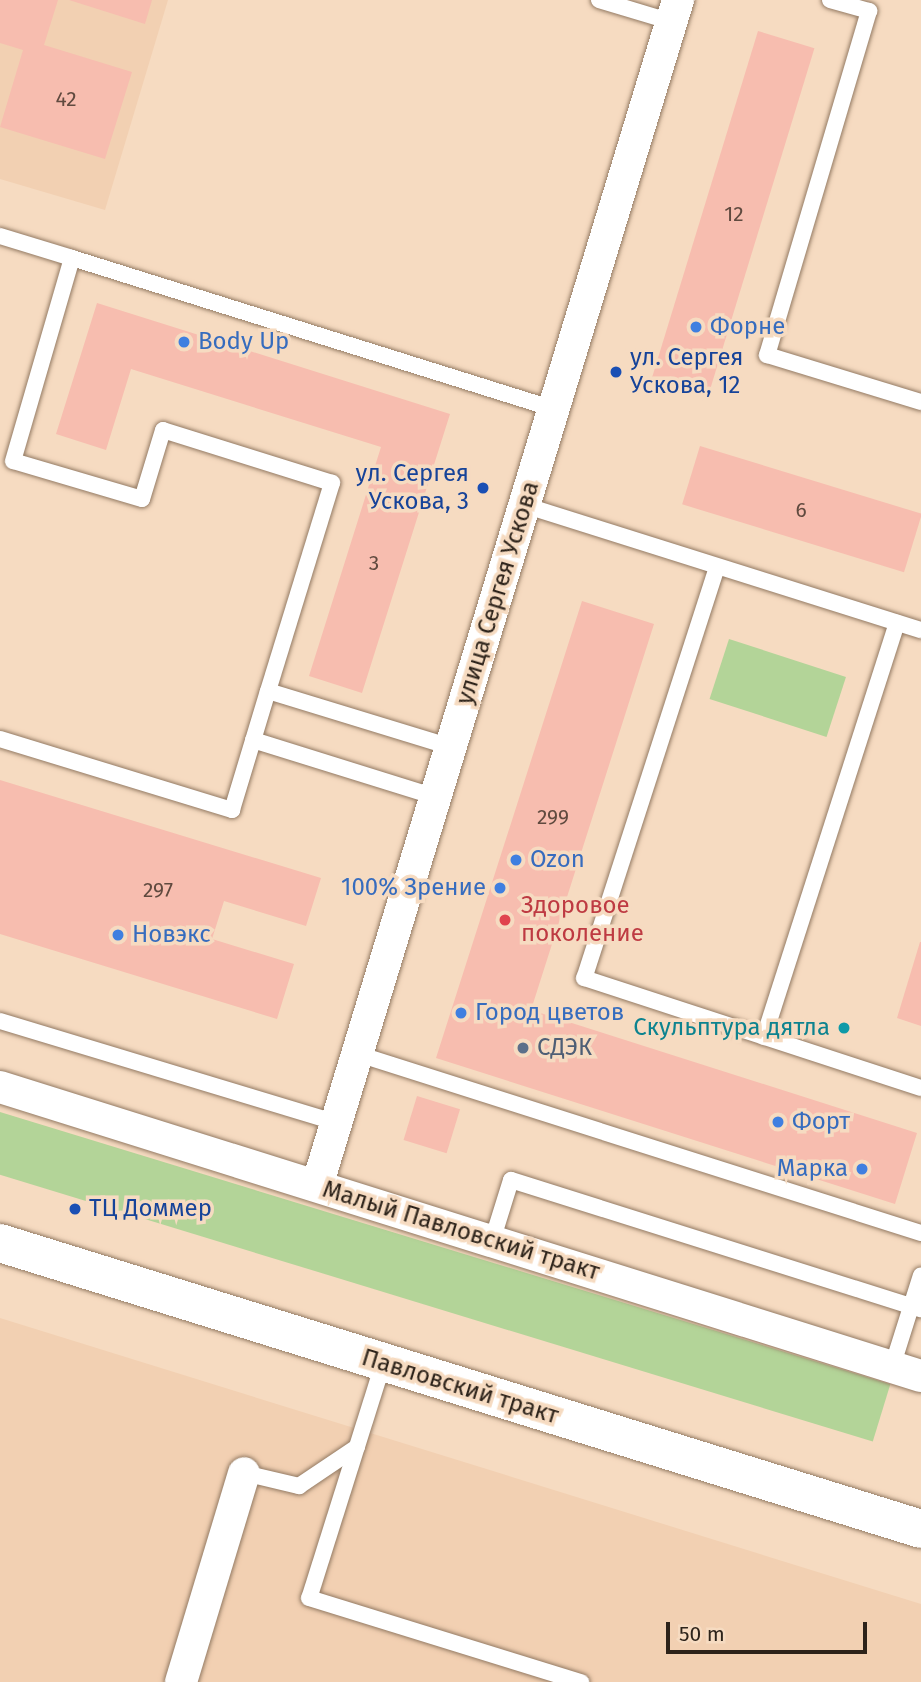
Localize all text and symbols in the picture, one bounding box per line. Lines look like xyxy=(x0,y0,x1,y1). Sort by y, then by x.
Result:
house number: 42 xyxy=(55,86,77,112)
house number: 12 xyxy=(724,201,744,227)
place label: Форне xyxy=(710,313,785,341)
marker: Форне xyxy=(688,319,704,335)
place label: Body Up xyxy=(198,328,289,356)
marker: Body Up xyxy=(176,334,192,350)
place label: ул. Сергея Ускова, 12 xyxy=(630,344,744,400)
marker: ул. Сергея Ускова, 12 xyxy=(608,364,624,380)
place label: ул. Сергея Ускова, 3 xyxy=(355,460,469,516)
street label: улица Сергея Ускова xyxy=(450,478,546,708)
marker: ул. Сергея Ускова, 3 xyxy=(475,480,491,496)
house number: 6 xyxy=(795,497,807,523)
house number: 3 xyxy=(369,550,379,576)
house number: 299 xyxy=(537,804,569,830)
place label: Ozon xyxy=(530,846,585,874)
marker: Ozon xyxy=(508,852,524,868)
place label: 100% Зрение xyxy=(341,874,486,902)
house number: 297 xyxy=(143,877,173,903)
marker: 100% Зрение xyxy=(492,880,508,896)
place label: Здоровое поколение xyxy=(521,892,644,948)
marker: Здоровое поколение xyxy=(495,910,515,930)
place label: Новэкс xyxy=(132,921,211,949)
marker: Новэкс xyxy=(110,927,126,943)
place label: Город цветов xyxy=(475,999,624,1027)
marker: Город цветов xyxy=(453,1005,469,1021)
place label: Скульптура дятла xyxy=(633,1014,830,1042)
marker: Скульптура дятла xyxy=(836,1020,852,1036)
place label: СДЭК xyxy=(537,1034,592,1062)
marker: СДЭК xyxy=(515,1040,531,1056)
place label: Форт xyxy=(792,1108,850,1136)
marker: Форт xyxy=(770,1114,786,1130)
place label: Марка xyxy=(777,1155,848,1183)
marker: Марка xyxy=(854,1161,870,1177)
street label: Малый Павловский тракт xyxy=(319,1175,603,1287)
place label: ТЦ Доммер xyxy=(89,1195,212,1223)
marker: ТЦ Доммер xyxy=(67,1201,83,1217)
street label: Павловский тракт xyxy=(358,1343,562,1431)
scale bar xyxy=(669,1608,870,1652)
text: 50 m xyxy=(679,1621,725,1647)

